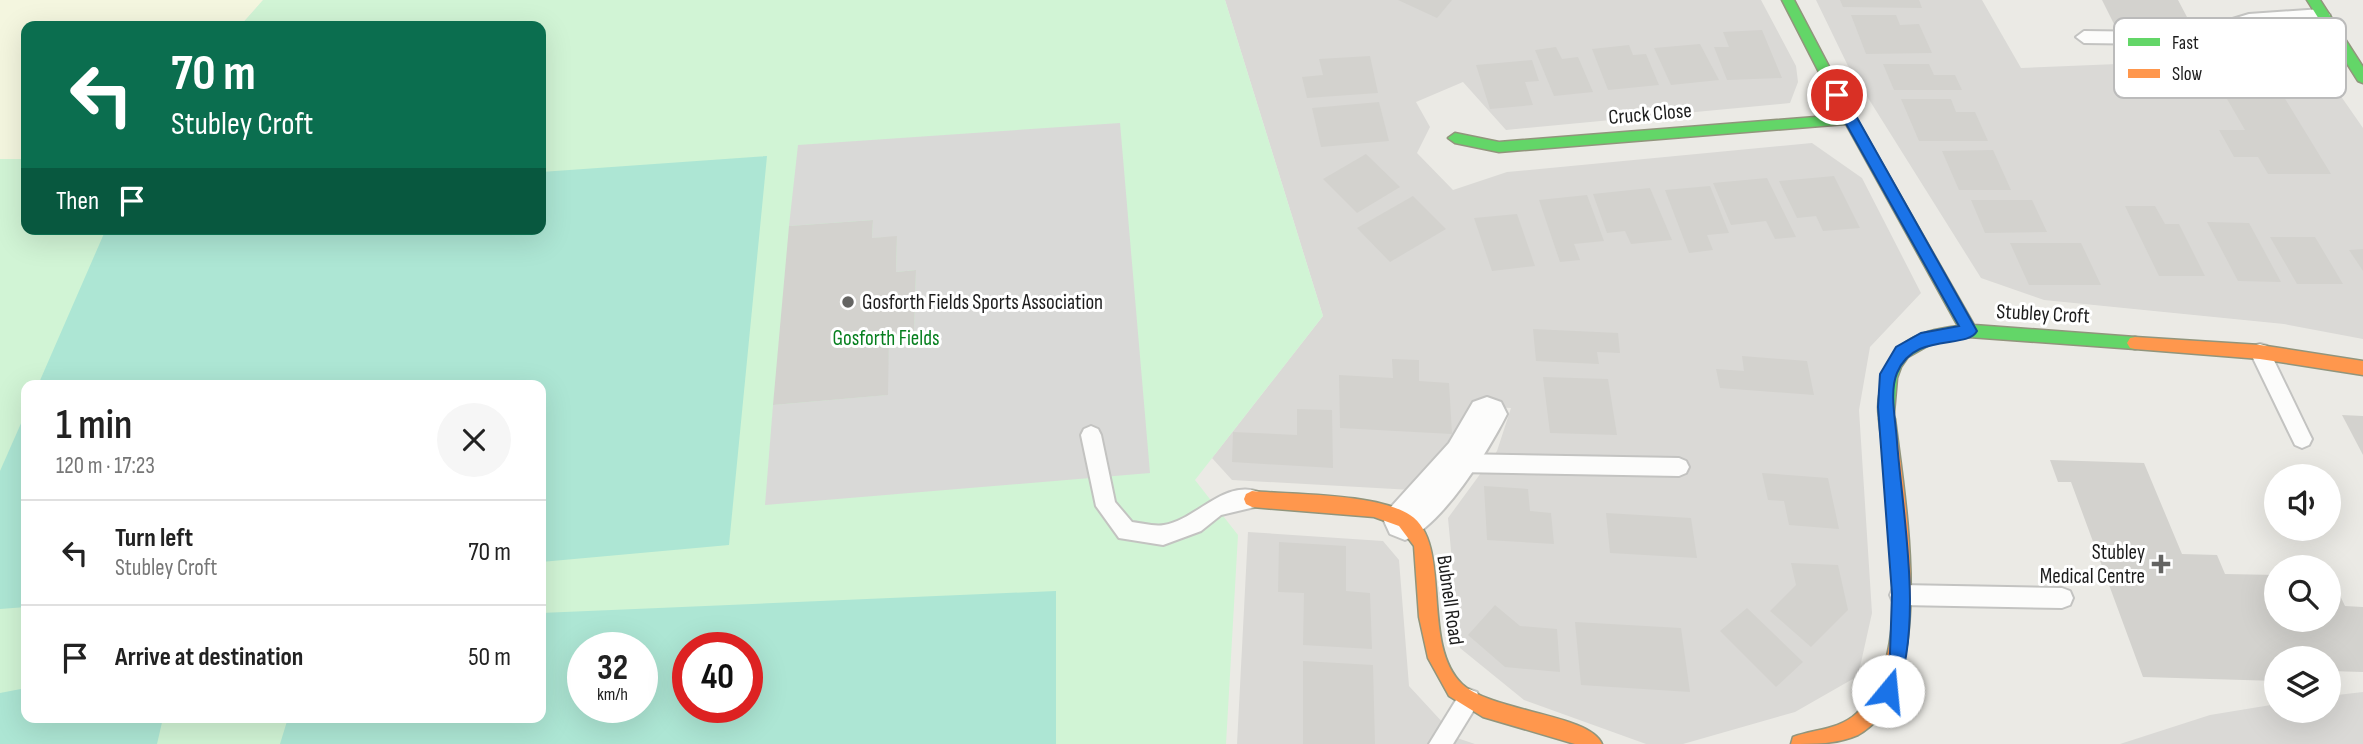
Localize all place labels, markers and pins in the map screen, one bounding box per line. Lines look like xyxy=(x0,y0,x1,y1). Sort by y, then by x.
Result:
pin xyxy=(1807,65,1867,125)
place label: Gosforth Fields Sports Association xyxy=(862,290,1103,315)
marker: Gosforth Fields Sports Association xyxy=(840,294,856,310)
place label: Stubley Medical Centre xyxy=(2040,540,2145,589)
marker: Stubley Medical Centre xyxy=(2151,554,2171,574)

